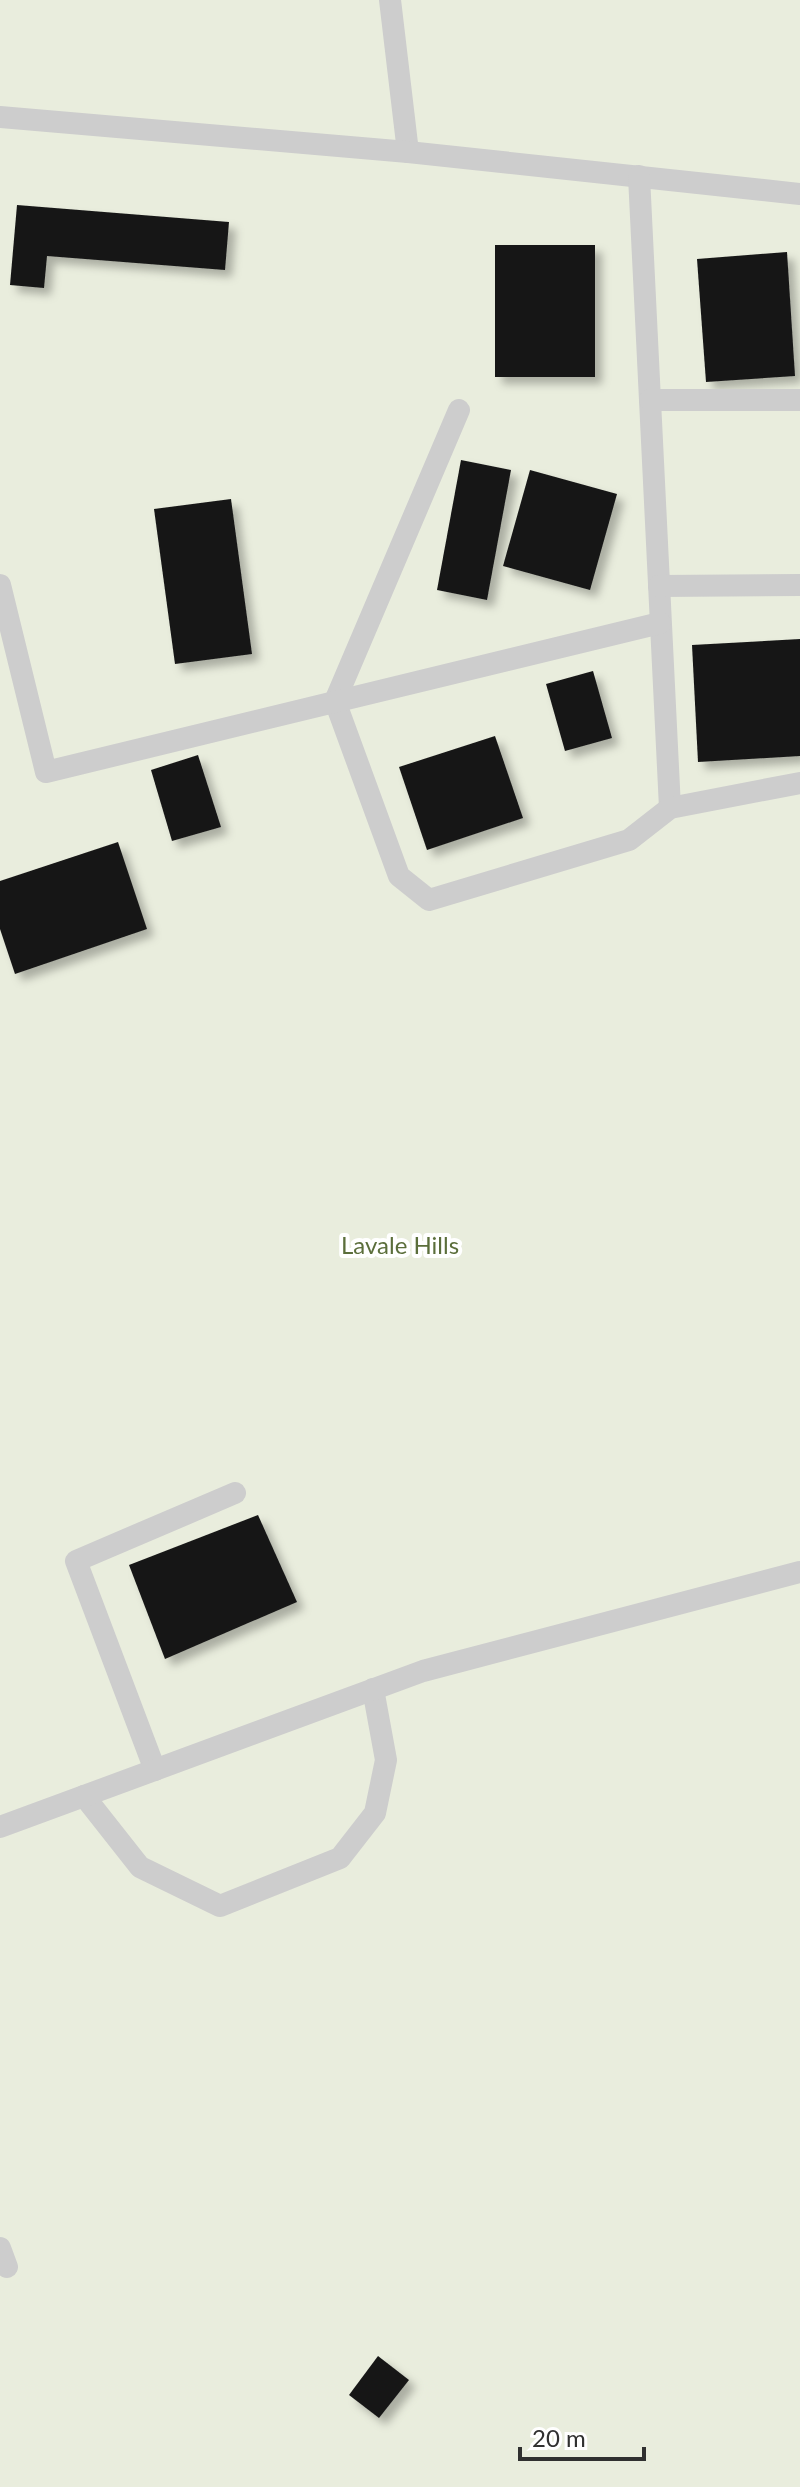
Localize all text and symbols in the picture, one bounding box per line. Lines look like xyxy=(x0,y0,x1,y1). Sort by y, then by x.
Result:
park label: Lavale Hills xyxy=(341,1230,459,1259)
scale bar xyxy=(520,2411,644,2461)
text: 20 m xyxy=(532,2423,586,2452)

